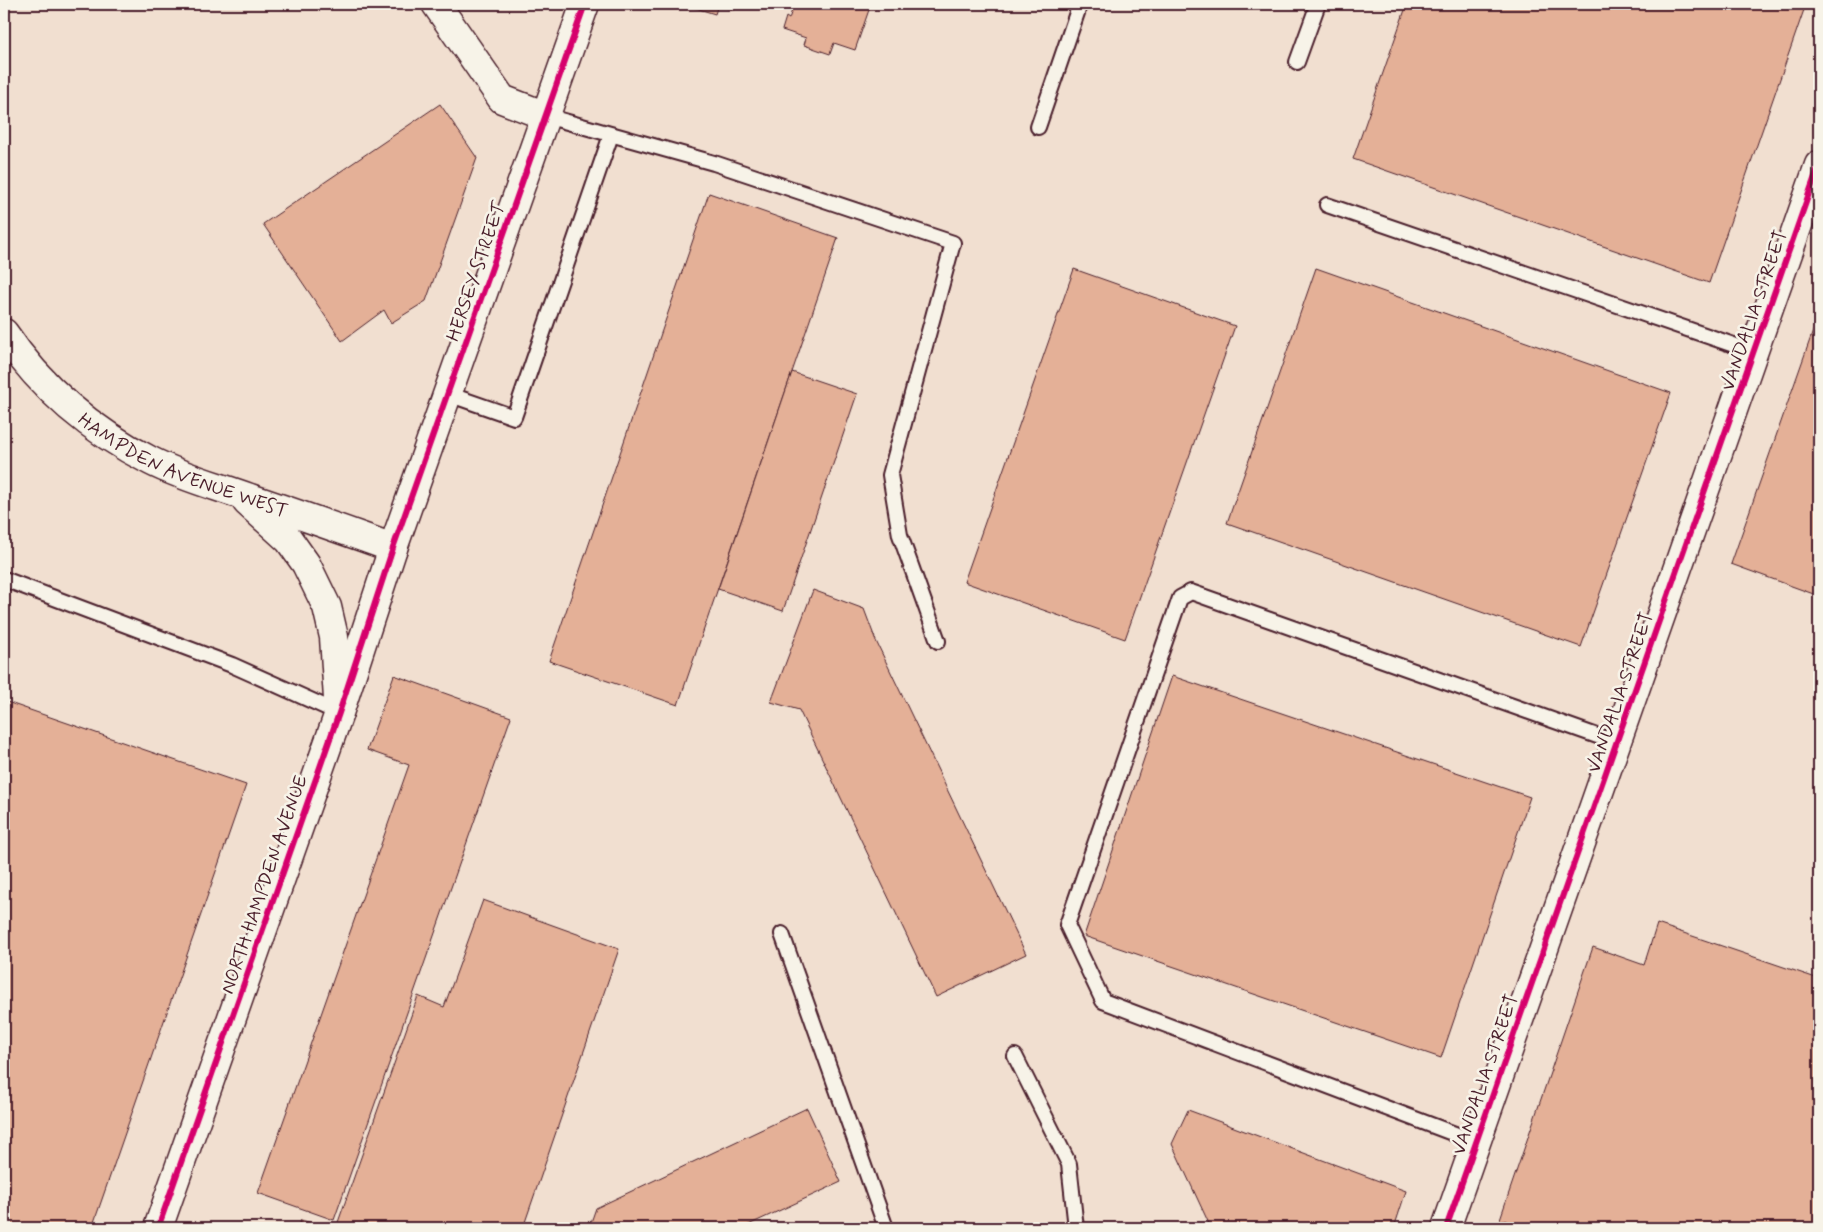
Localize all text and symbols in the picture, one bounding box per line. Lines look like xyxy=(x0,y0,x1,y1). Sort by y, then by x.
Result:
street label: HERSEY STREET xyxy=(441,197,512,345)
street label: VANDALIA STREET xyxy=(1715,227,1794,394)
street label: HAMPDEN AVENUE WEST xyxy=(72,407,291,524)
street label: VANDALIA STREET xyxy=(1581,609,1660,776)
street label: NORTH HAMPDEN AVENUE xyxy=(215,772,314,997)
street label: VANDALIA STREET xyxy=(1446,991,1525,1158)

